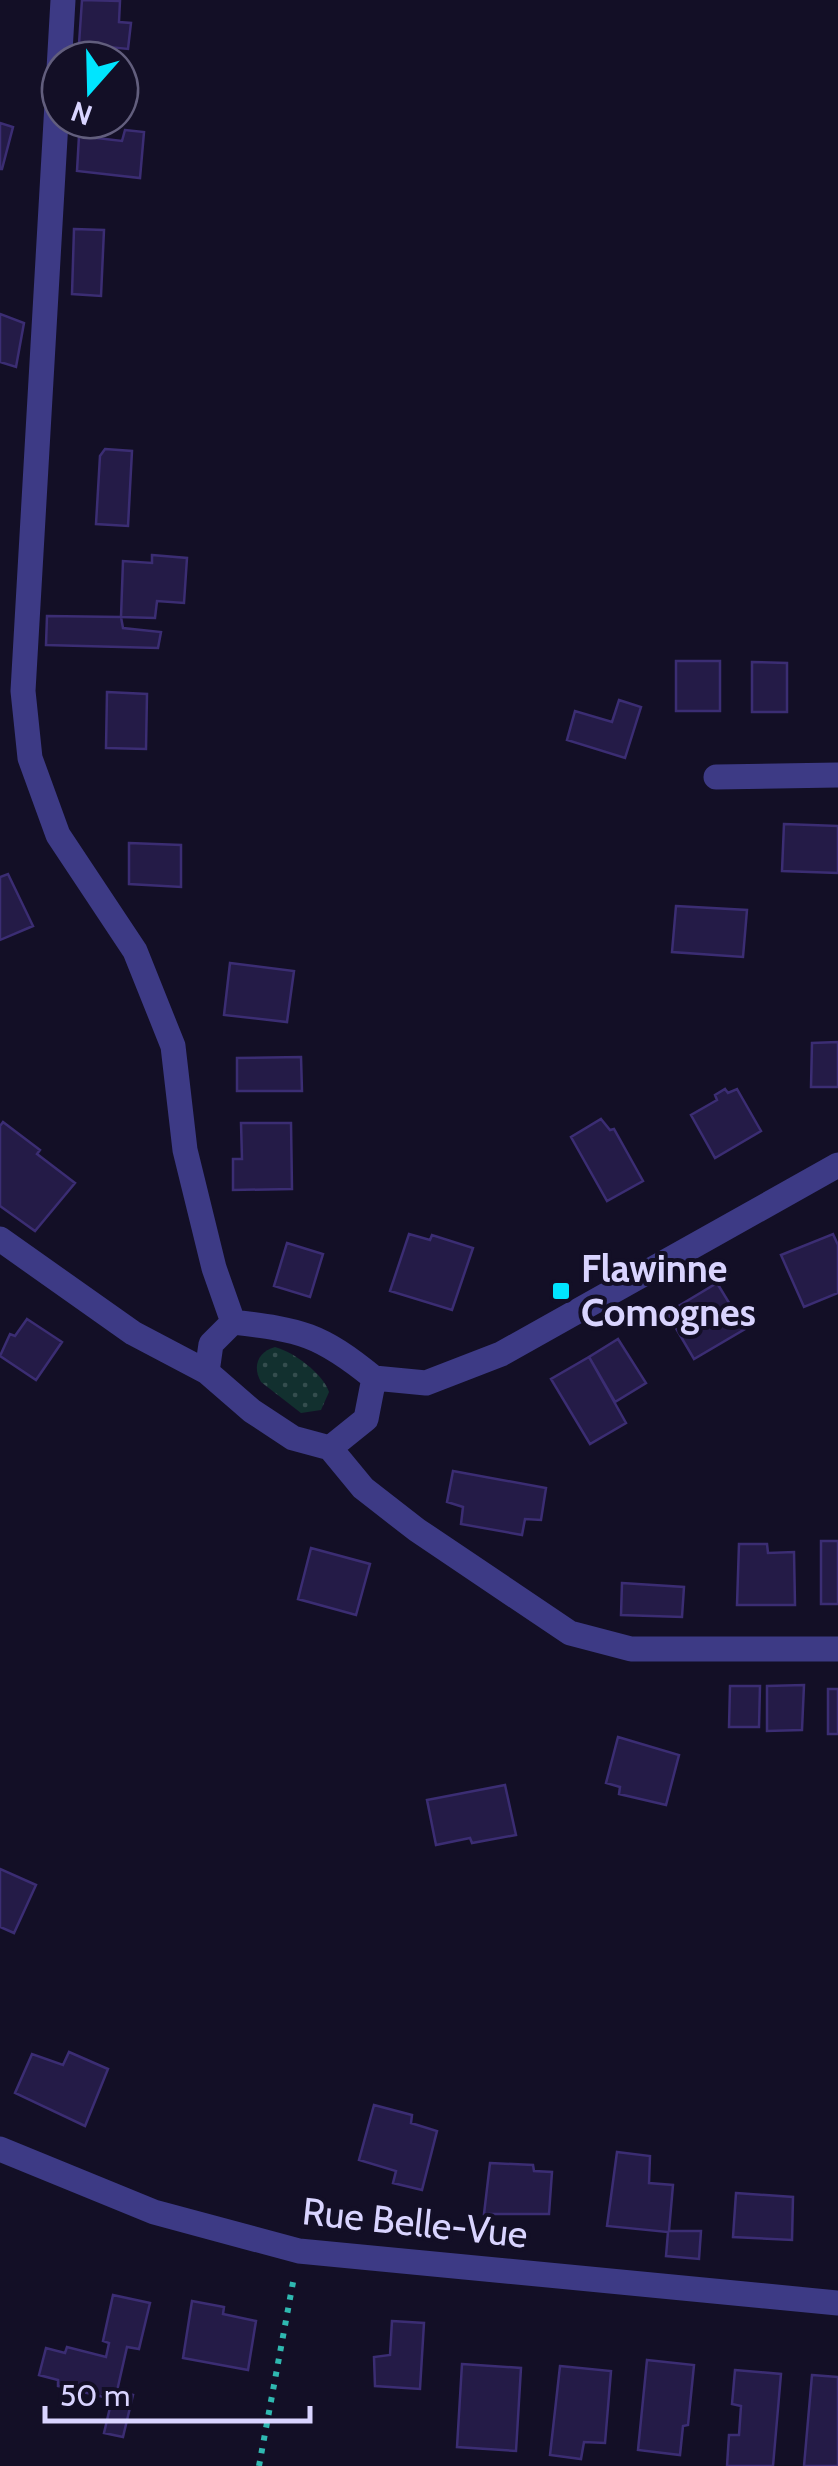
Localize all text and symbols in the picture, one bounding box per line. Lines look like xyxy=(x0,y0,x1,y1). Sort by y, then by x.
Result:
north arrow xyxy=(40,40,140,140)
text: N xyxy=(66,94,97,133)
place label: Flawinne Comognes xyxy=(581,1245,756,1336)
marker: Flawinne Comognes xyxy=(550,1280,572,1302)
street label: Rue Belle-Vue xyxy=(300,2187,530,2258)
scale bar xyxy=(45,2361,310,2423)
text: 50 m xyxy=(60,2377,130,2414)

